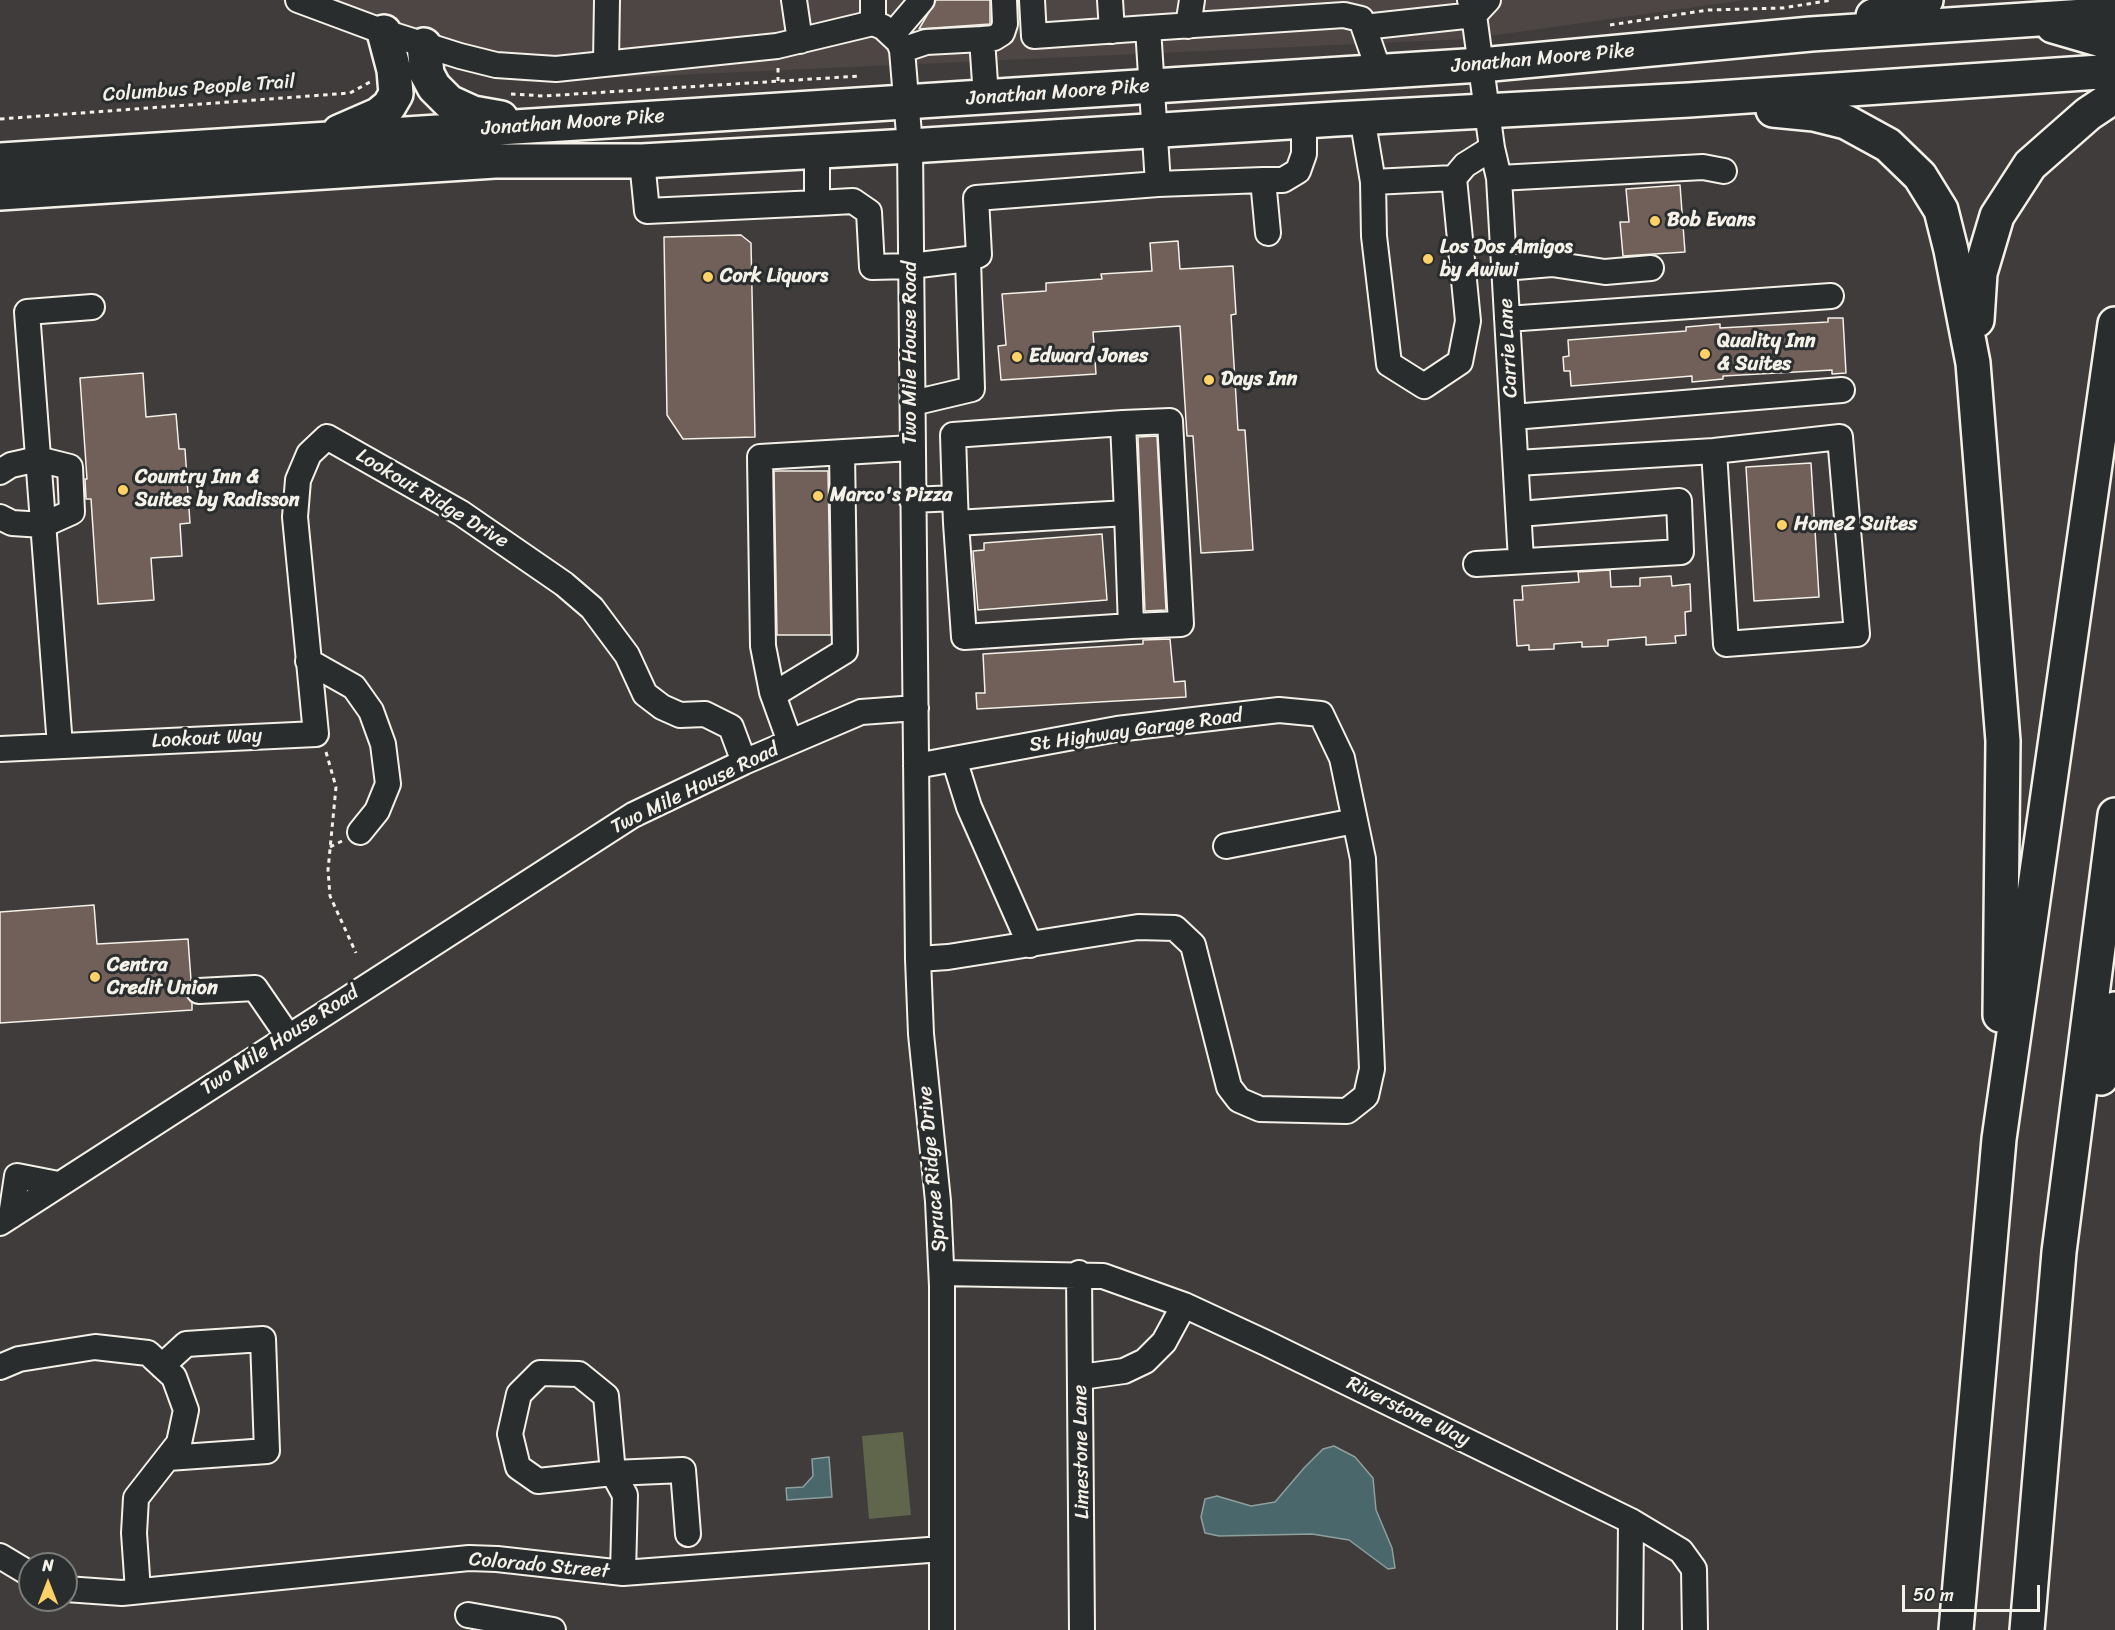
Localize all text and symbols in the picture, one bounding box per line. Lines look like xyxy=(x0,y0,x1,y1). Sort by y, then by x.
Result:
street label: Jonathan Moore Pike xyxy=(1450,39,1636,79)
street label: Columbus People Trail xyxy=(102,70,296,108)
street label: Jonathan Moore Pike xyxy=(965,75,1151,111)
street label: Jonathan Moore Pike xyxy=(480,105,666,141)
place label: Bob Evans xyxy=(1667,209,1755,233)
marker: Bob Evans xyxy=(1648,214,1662,228)
place label: Los Dos Amigos by Awiwi xyxy=(1440,236,1573,283)
marker: Los Dos Amigos by Awiwi xyxy=(1421,252,1435,266)
street label: Two Mile House Road xyxy=(899,261,923,445)
place label: Cork Liquors xyxy=(720,265,828,289)
marker: Cork Liquors xyxy=(701,270,715,284)
street label: Carrie Lane xyxy=(1494,298,1524,398)
place label: Quality Inn & Suites xyxy=(1717,330,1816,377)
place label: Edward Jones xyxy=(1029,345,1148,369)
marker: Quality Inn & Suites xyxy=(1698,347,1712,361)
marker: Edward Jones xyxy=(1010,350,1024,364)
place label: Days Inn xyxy=(1221,368,1297,392)
marker: Days Inn xyxy=(1202,373,1216,387)
street label: Lookout Ridge Drive xyxy=(351,444,513,554)
place label: Country Inn & Suites by Radisson xyxy=(135,466,299,513)
marker: Country Inn & Suites by Radisson xyxy=(116,483,130,497)
place label: Marco's Pizza xyxy=(830,484,952,508)
marker: Marco's Pizza xyxy=(811,489,825,503)
place label: Home2 Suites xyxy=(1794,513,1917,537)
marker: Home2 Suites xyxy=(1775,518,1789,532)
street label: St Highway Garage Road xyxy=(1028,704,1244,758)
street label: Lookout Way xyxy=(151,724,263,754)
street label: Two Mile House Road xyxy=(607,738,783,840)
place label: Centra Credit Union xyxy=(107,954,218,1001)
marker: Centra Credit Union xyxy=(88,970,102,984)
street label: Two Mile House Road xyxy=(197,981,363,1101)
street label: Spruce Ridge Drive xyxy=(914,1085,952,1253)
street label: Riverstone Way xyxy=(1342,1372,1474,1452)
street label: Limestone Lane xyxy=(1069,1385,1095,1519)
street label: Colorado Street xyxy=(468,1548,610,1584)
text: N xyxy=(42,1551,54,1580)
north arrow xyxy=(18,1552,78,1612)
scale bar xyxy=(1905,1573,2043,1611)
text: 50 m xyxy=(1913,1579,1954,1611)

